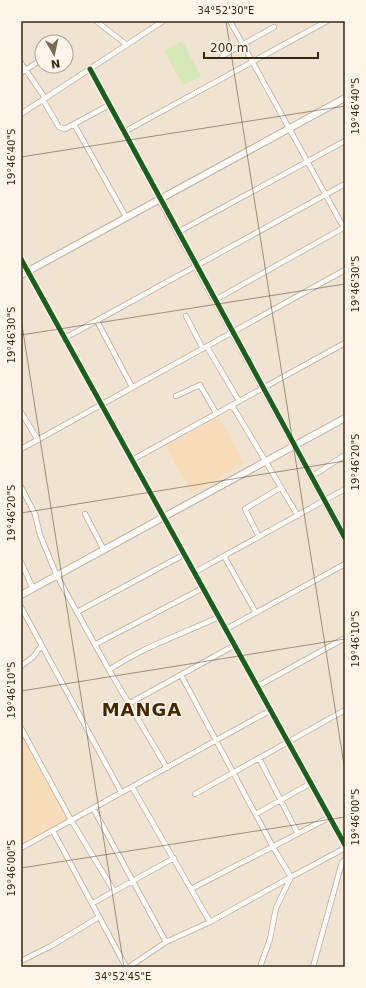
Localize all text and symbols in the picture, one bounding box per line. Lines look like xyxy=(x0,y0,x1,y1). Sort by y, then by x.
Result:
text: 34°52'30"E xyxy=(198,5,254,16)
north arrow xyxy=(34,34,74,74)
scale bar xyxy=(204,34,318,60)
text: 200 m xyxy=(210,41,248,55)
text: N xyxy=(50,56,61,71)
text: 19°46'40"S xyxy=(350,78,361,134)
text: 19°46'40"S xyxy=(6,129,17,185)
text: 19°46'30"S xyxy=(350,256,361,312)
text: 19°46'30"S xyxy=(6,307,17,363)
text: 19°46'20"S xyxy=(350,434,361,490)
text: 19°46'20"S xyxy=(6,485,17,541)
text: 19°46'10"S xyxy=(350,611,361,667)
text: 19°46'10"S xyxy=(6,662,17,718)
district label: MANGA xyxy=(102,699,182,720)
text: 19°46'00"S xyxy=(350,789,361,845)
text: 19°46'00"S xyxy=(6,840,17,896)
text: 34°52'45"E xyxy=(95,971,151,982)

